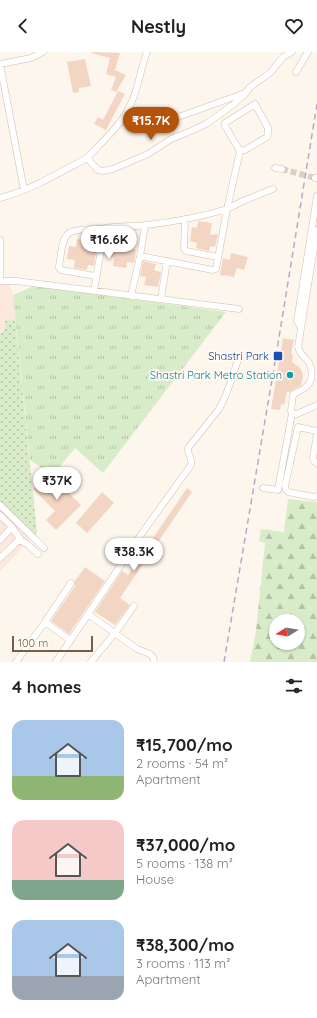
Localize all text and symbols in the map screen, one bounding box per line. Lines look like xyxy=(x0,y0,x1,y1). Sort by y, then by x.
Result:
icon: back xyxy=(12,15,34,37)
text: Nestly xyxy=(131,15,186,38)
icon: heart xyxy=(283,15,305,37)
pin: ₹15.7K xyxy=(118,107,184,141)
text: ₹15.7K xyxy=(132,112,170,128)
pin: ₹16.6K xyxy=(76,226,142,260)
text: ₹16.6K xyxy=(90,231,128,247)
place label: Shastri Park xyxy=(208,349,269,363)
marker: Shastri Park xyxy=(272,350,284,362)
place label: Shastri Park Metro Station xyxy=(150,368,282,382)
marker: Shastri Park Metro Station xyxy=(285,370,295,380)
pin: ₹37K xyxy=(33,467,81,501)
text: ₹37K xyxy=(42,472,72,488)
pin: ₹38.3K xyxy=(101,538,167,572)
text: ₹38.3K xyxy=(114,543,154,559)
north arrow xyxy=(269,614,305,650)
map controls xyxy=(269,614,305,650)
scale bar xyxy=(12,634,93,653)
text: 100 m xyxy=(18,636,48,650)
icon: filters xyxy=(283,675,305,697)
text: 4 homes xyxy=(12,676,81,697)
text: ₹15,700/mo xyxy=(136,734,233,755)
icon: home xyxy=(44,736,92,784)
text: 2 rooms · 54 m² xyxy=(136,755,228,771)
text: Apartment xyxy=(136,771,201,787)
text: ₹37,000/mo xyxy=(136,834,235,855)
icon: home xyxy=(44,836,92,884)
text: 5 rooms · 138 m² xyxy=(136,855,233,871)
text: House xyxy=(136,871,174,887)
text: ₹38,300/mo xyxy=(136,934,234,955)
icon: home xyxy=(44,936,92,984)
text: 3 rooms · 113 m² xyxy=(136,955,230,971)
text: Apartment xyxy=(136,971,201,987)

